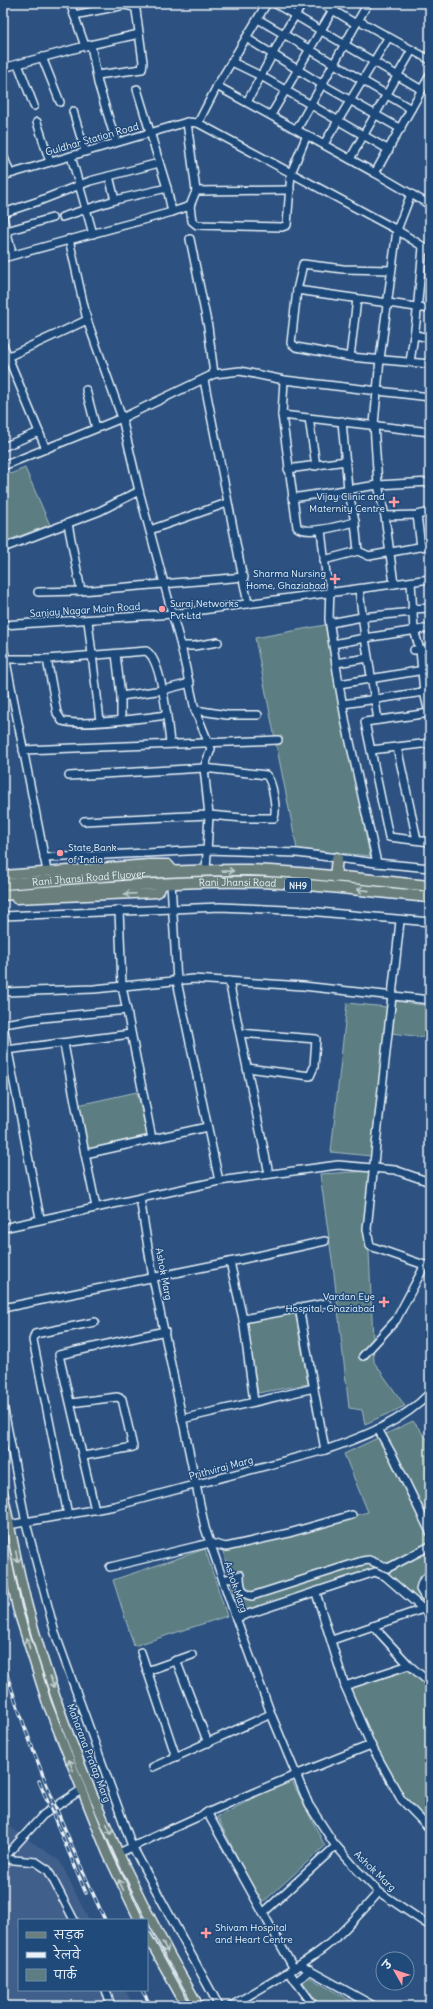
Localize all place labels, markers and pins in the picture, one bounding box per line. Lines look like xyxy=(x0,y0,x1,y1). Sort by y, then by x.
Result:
place label: Vijay Clinic and Maternity Centre xyxy=(309,490,385,515)
marker: Vijay Clinic and Maternity Centre xyxy=(388,496,400,508)
place label: Sharma Nursing Home, Ghaziabad xyxy=(246,567,326,592)
marker: Sharma Nursing Home, Ghaziabad xyxy=(329,573,341,585)
place label: Suraj Networks Pvt Ltd xyxy=(170,597,239,622)
marker: Suraj Networks Pvt Ltd xyxy=(157,604,167,614)
place label: State Bank of India xyxy=(68,841,117,866)
marker: State Bank of India xyxy=(55,848,65,858)
place label: Vardan Eye Hospital, Ghaziabad xyxy=(285,1290,375,1315)
marker: Vardan Eye Hospital, Ghaziabad xyxy=(378,1296,390,1308)
place label: Shivam Hospital and Heart Centre xyxy=(215,1921,293,1946)
marker: Shivam Hospital and Heart Centre xyxy=(200,1927,212,1939)

